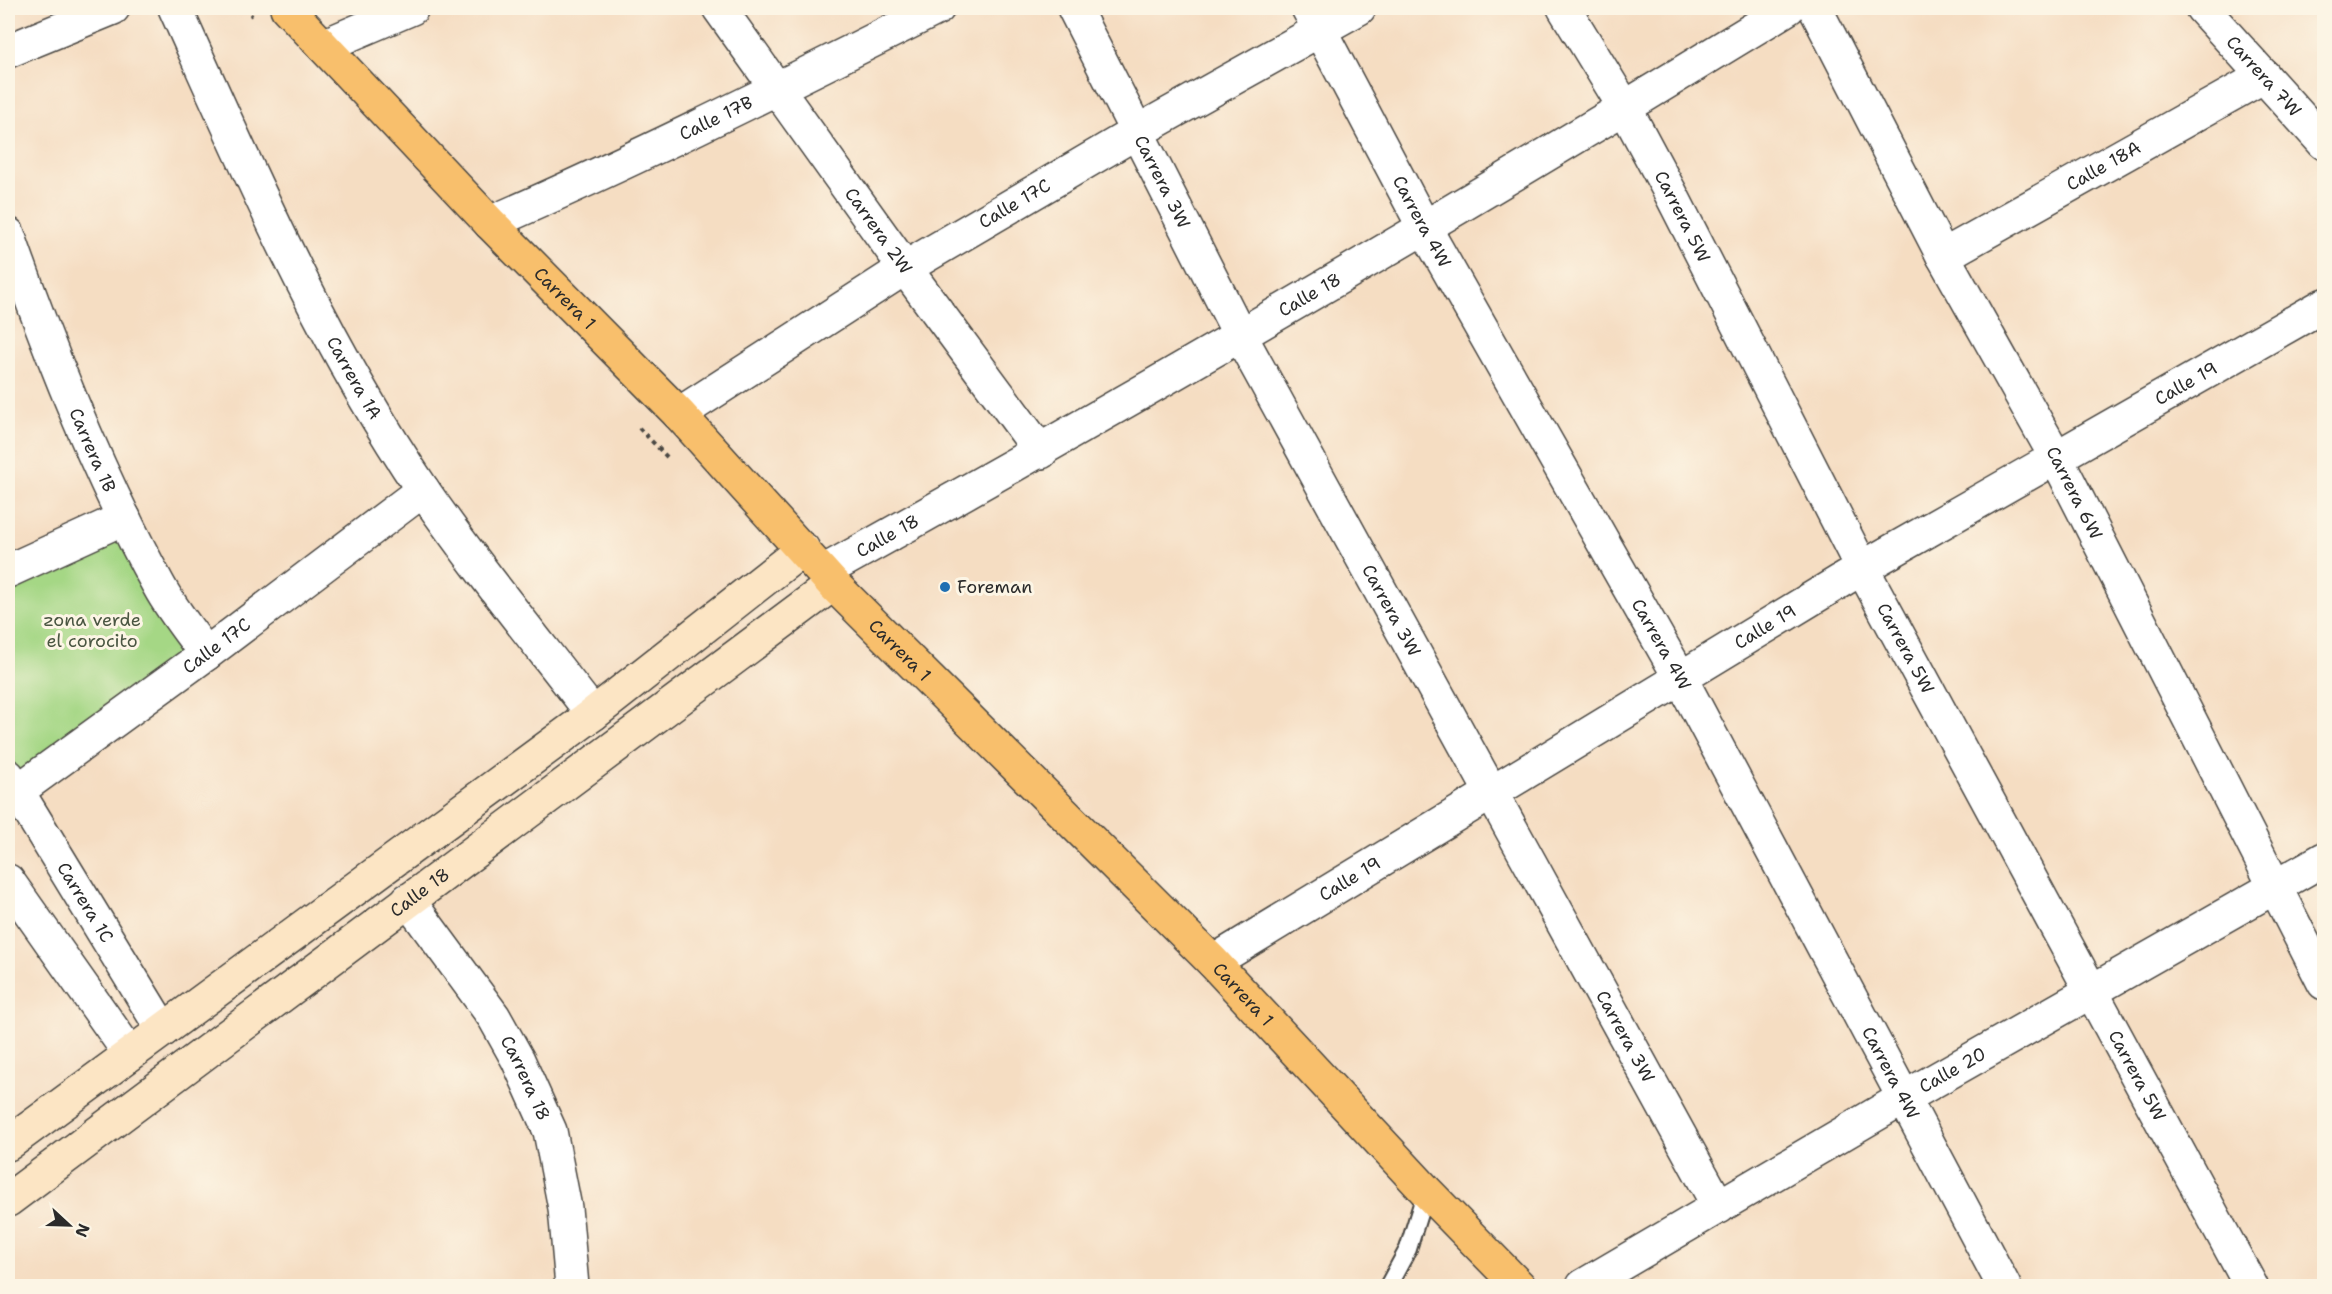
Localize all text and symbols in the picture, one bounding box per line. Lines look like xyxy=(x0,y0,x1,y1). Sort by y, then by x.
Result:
street label: Carrera 7W xyxy=(2221,31,2307,122)
street label: Calle 17B xyxy=(675,90,757,146)
street label: Carrera 3W xyxy=(1129,131,1196,233)
street label: Calle 18A xyxy=(2062,136,2145,196)
street label: Carrera 5W xyxy=(1649,167,1716,267)
street label: Carrera 4W xyxy=(1387,171,1457,272)
street label: Calle 17C xyxy=(974,173,1055,234)
street label: Carrera 2W xyxy=(839,183,918,279)
street label: Carrera 1 xyxy=(528,262,601,335)
street label: Calle 18 xyxy=(1274,267,1345,323)
street label: Carrera 1A xyxy=(321,332,387,424)
street label: Calle 19 xyxy=(2150,356,2222,411)
street label: Carrera 1B xyxy=(63,404,122,496)
street label: Carrera 6W xyxy=(2040,442,2108,544)
street label: Calle 18 xyxy=(852,509,924,563)
street label: Carrera 3W xyxy=(1356,560,1426,661)
place label: Foreman xyxy=(957,575,1032,599)
marker: Foreman xyxy=(938,580,952,594)
street label: Carrera 4W xyxy=(1626,594,1697,694)
street label: Calle 19 xyxy=(1730,599,1801,655)
street label: Carrera 5W xyxy=(1871,599,1940,698)
park label: zona verde el corocito xyxy=(43,608,141,653)
street label: Calle 17C xyxy=(178,613,255,679)
street label: Carrera 1 xyxy=(863,614,936,687)
street label: Calle 19 xyxy=(1314,851,1385,907)
street label: Carrera 1C xyxy=(51,858,119,947)
street label: Calle 18 xyxy=(385,862,455,923)
street label: Carrera 1 xyxy=(1207,957,1279,1032)
street label: Carrera 3W xyxy=(1590,986,1660,1087)
street label: Carrera 4W xyxy=(1856,1022,1925,1123)
street label: Carrera 5W xyxy=(2103,1026,2171,1125)
street label: Carrera 18 xyxy=(495,1031,556,1125)
street label: Calle 20 xyxy=(1915,1042,1991,1099)
north arrow xyxy=(39,1195,99,1255)
text: N xyxy=(70,1221,95,1240)

